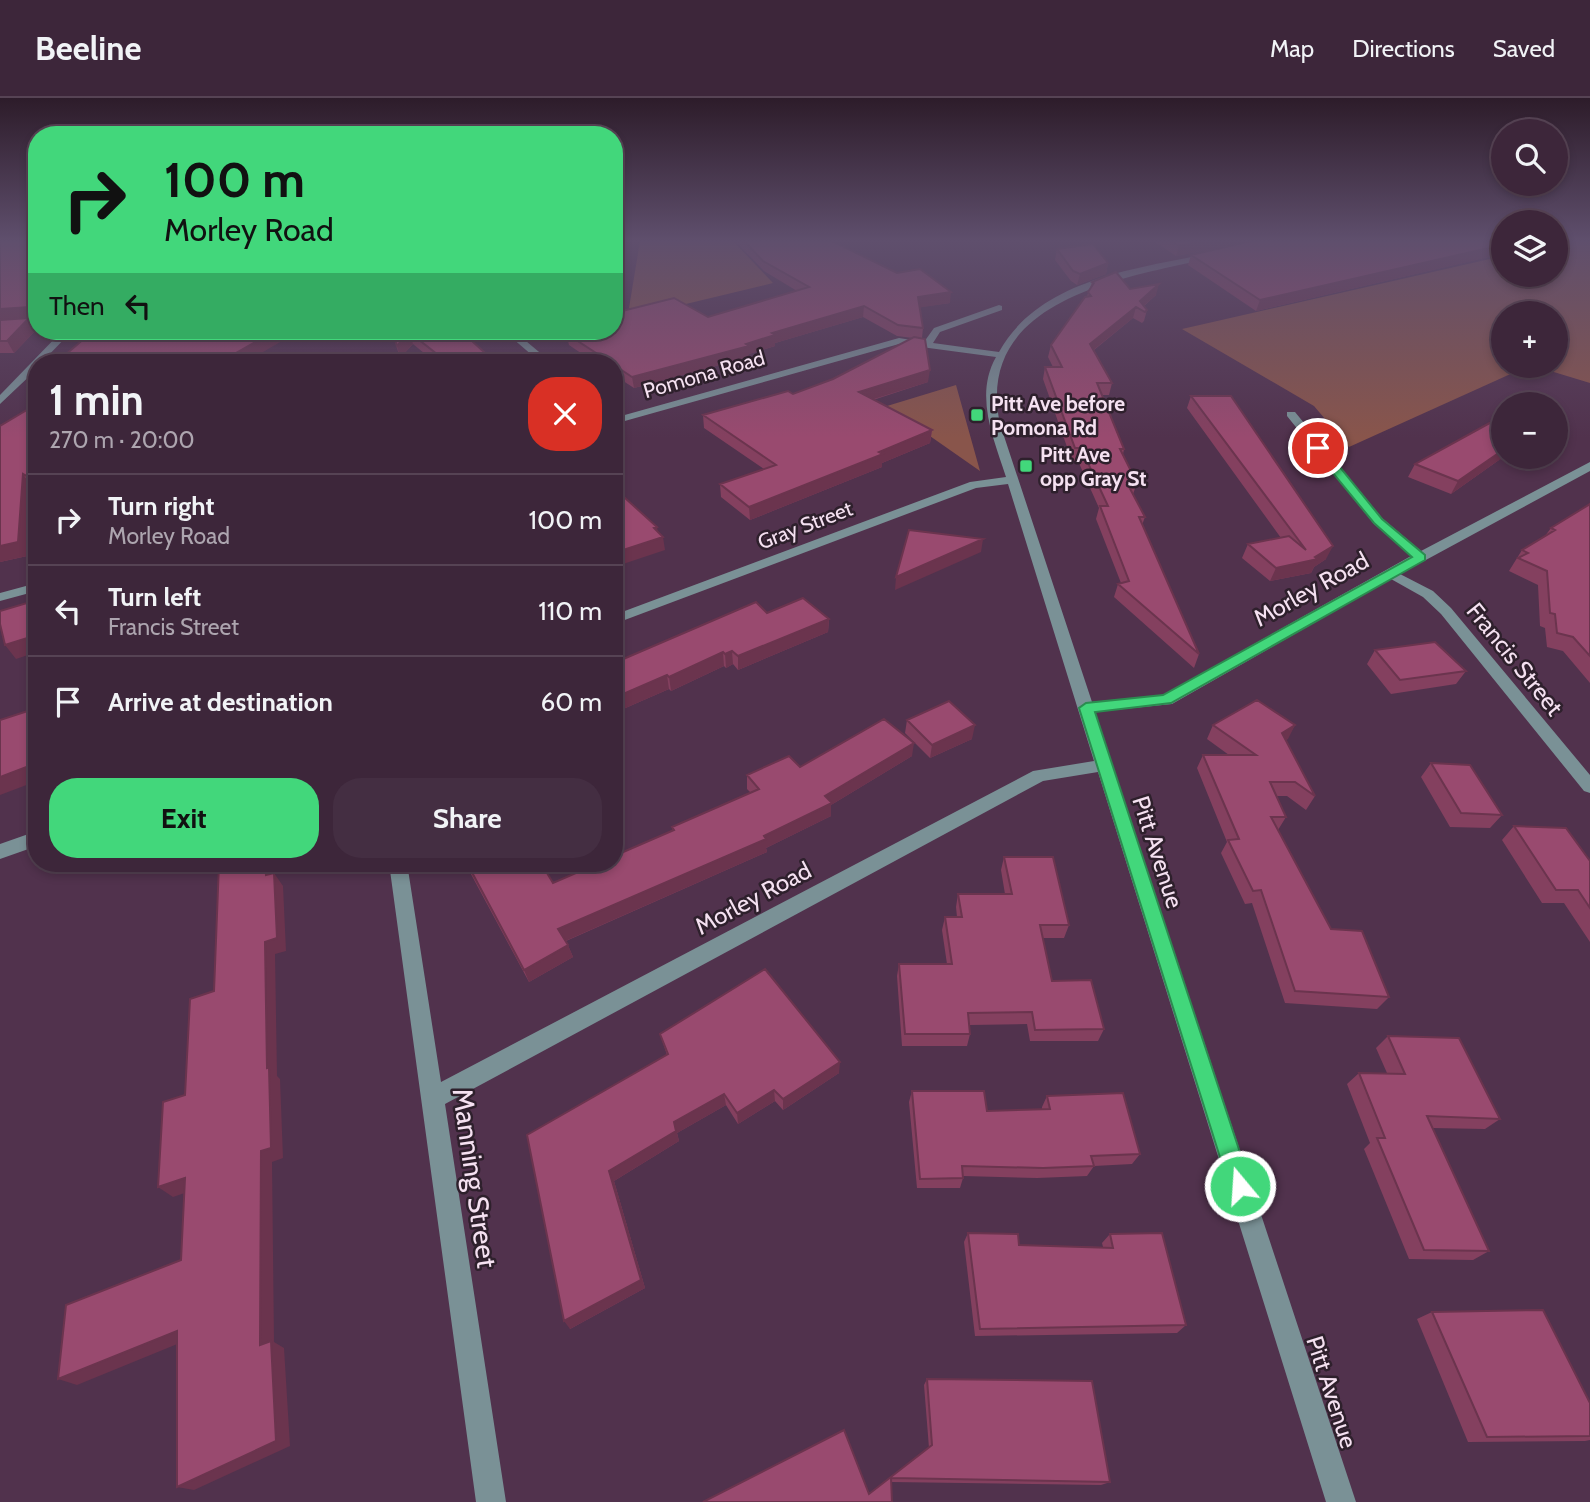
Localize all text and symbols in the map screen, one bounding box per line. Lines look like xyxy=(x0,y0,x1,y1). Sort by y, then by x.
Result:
text: Beeline xyxy=(35,28,141,68)
text: Map xyxy=(1270,34,1314,63)
text: Directions xyxy=(1352,34,1455,63)
text: Saved xyxy=(1493,34,1555,63)
map controls xyxy=(1491,119,1568,469)
button: search xyxy=(1491,119,1568,196)
text: 100 m xyxy=(164,150,305,209)
icon: right xyxy=(49,154,140,245)
text: Morley Road xyxy=(164,210,334,249)
button: layers xyxy=(1491,210,1568,287)
icon: left xyxy=(119,287,157,325)
text: Then xyxy=(49,290,105,322)
button: + xyxy=(1491,301,1568,378)
street label: Pomona Road xyxy=(640,345,768,403)
text: 1 min xyxy=(49,374,144,426)
button: close xyxy=(528,377,602,451)
place label: Pitt Ave before Pomona Rd xyxy=(991,391,1125,440)
button: − xyxy=(1491,392,1568,469)
marker: Pitt Ave before Pomona Rd xyxy=(969,407,985,423)
pin xyxy=(1288,418,1348,478)
text: 270 m · 20:00 xyxy=(49,426,195,454)
icon: arrive xyxy=(1299,429,1337,467)
place label: Pitt Ave opp Gray St xyxy=(1040,442,1147,491)
marker: Pitt Ave opp Gray St xyxy=(1018,458,1034,474)
text: Turn right xyxy=(108,490,214,522)
street label: Gray Street xyxy=(754,496,856,554)
icon: right xyxy=(49,501,87,539)
text: 100 m xyxy=(529,504,602,536)
text: Morley Road xyxy=(108,522,230,550)
street label: Morley Road xyxy=(1248,545,1374,633)
text: Turn left xyxy=(108,581,201,613)
icon: left xyxy=(49,592,87,630)
text: 110 m xyxy=(538,595,602,627)
street label: Francis Street xyxy=(1461,597,1569,721)
text: Francis Street xyxy=(108,613,239,641)
icon: arrive xyxy=(49,683,87,721)
text: Arrive at destination xyxy=(108,686,333,718)
text: 60 m xyxy=(540,686,602,718)
button: Exit xyxy=(49,778,319,858)
button: Share xyxy=(333,778,602,858)
street label: Pitt Avenue xyxy=(1126,792,1190,912)
street label: Morley Road xyxy=(690,855,816,941)
street label: Manning Street xyxy=(446,1086,504,1270)
position arrow xyxy=(1203,1149,1277,1223)
street label: Pitt Avenue xyxy=(1300,1332,1364,1452)

